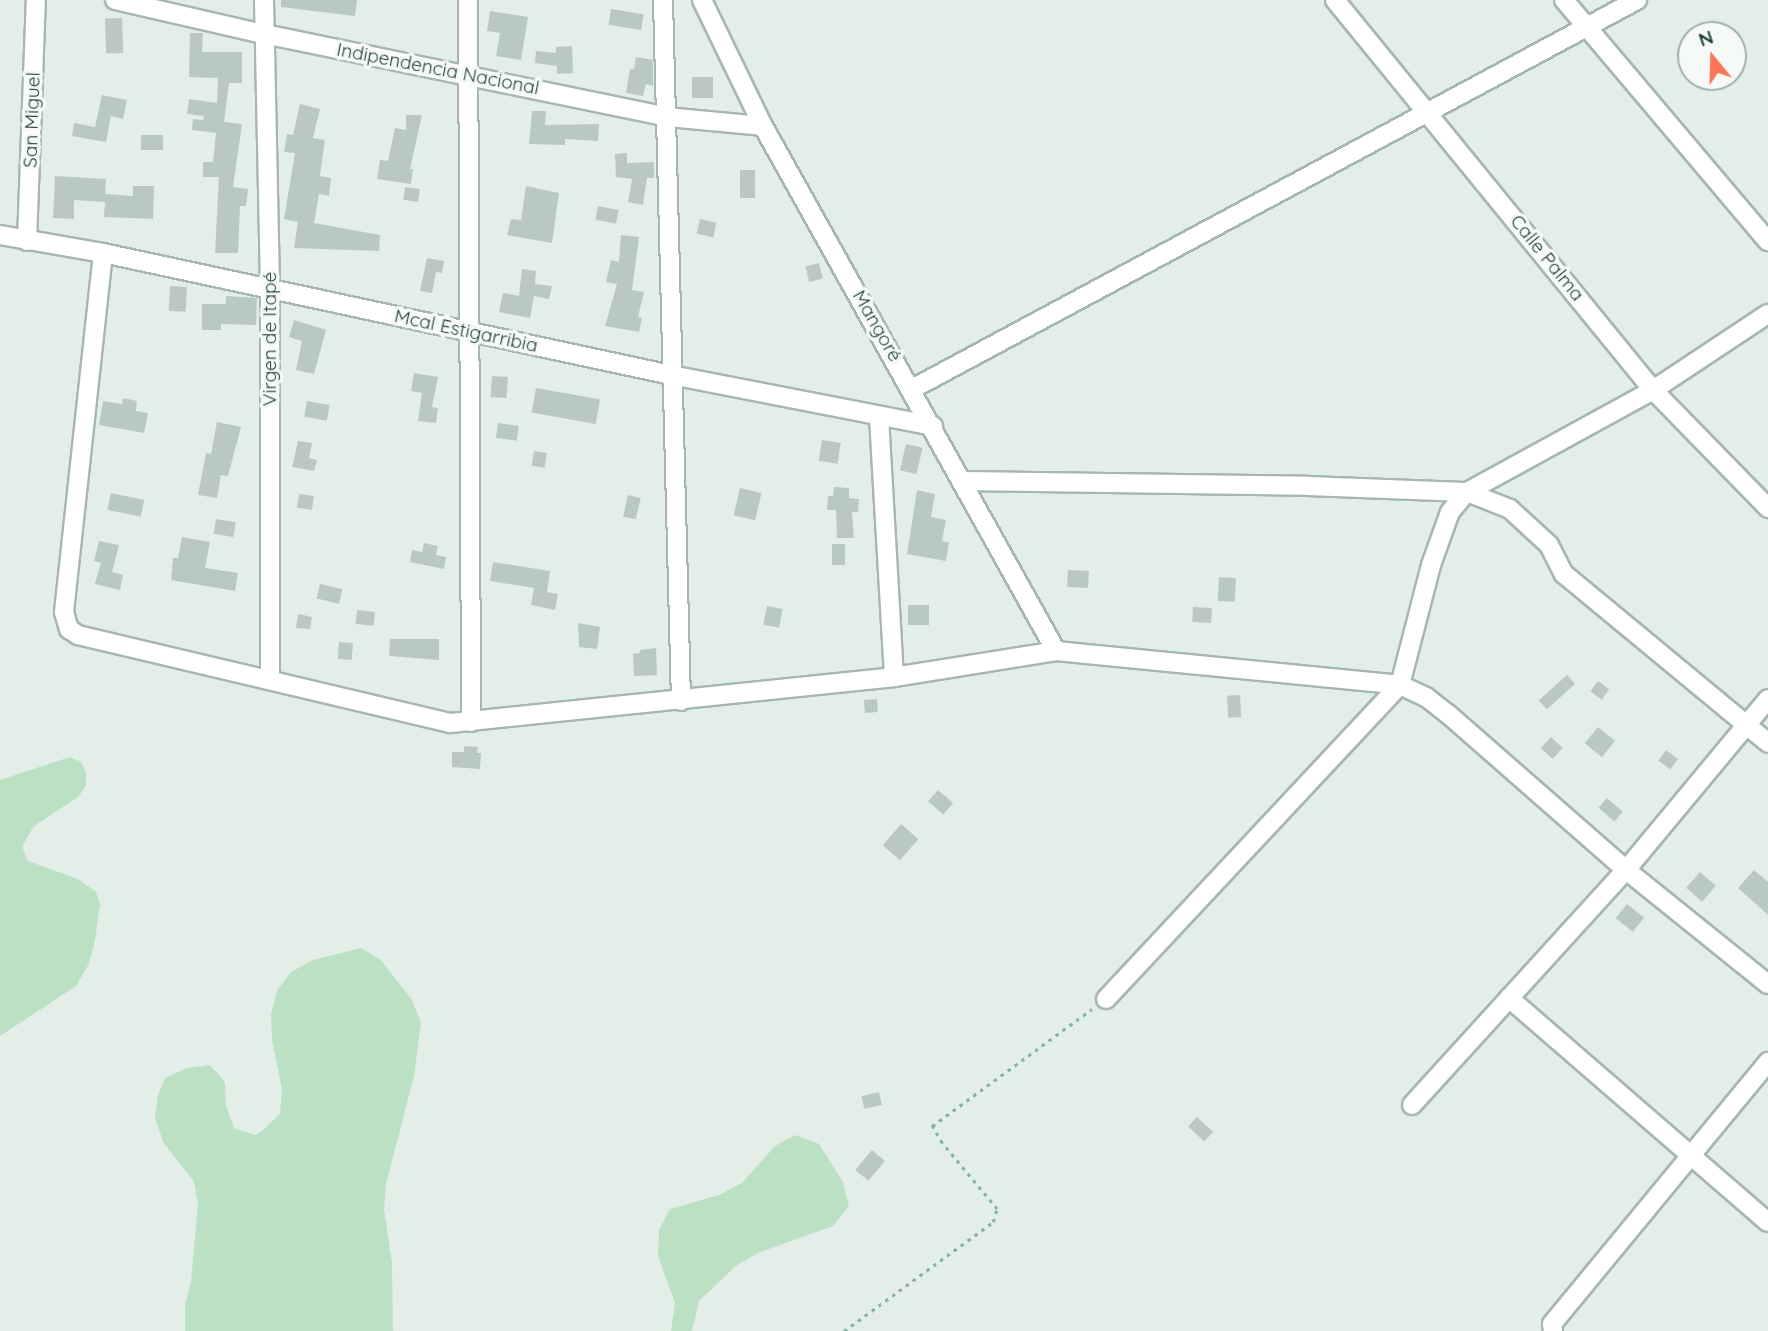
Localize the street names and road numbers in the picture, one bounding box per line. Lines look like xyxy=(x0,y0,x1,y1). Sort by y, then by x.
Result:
street label: Indipendencia Nacional xyxy=(335,38,541,100)
street label: San Miguel xyxy=(19,72,45,168)
street label: Calle Palma xyxy=(1505,210,1589,306)
street label: Virgen de Itapé xyxy=(259,272,281,406)
street label: Mangoré xyxy=(847,286,907,366)
street label: Mcal Estigarribia xyxy=(392,305,540,357)

